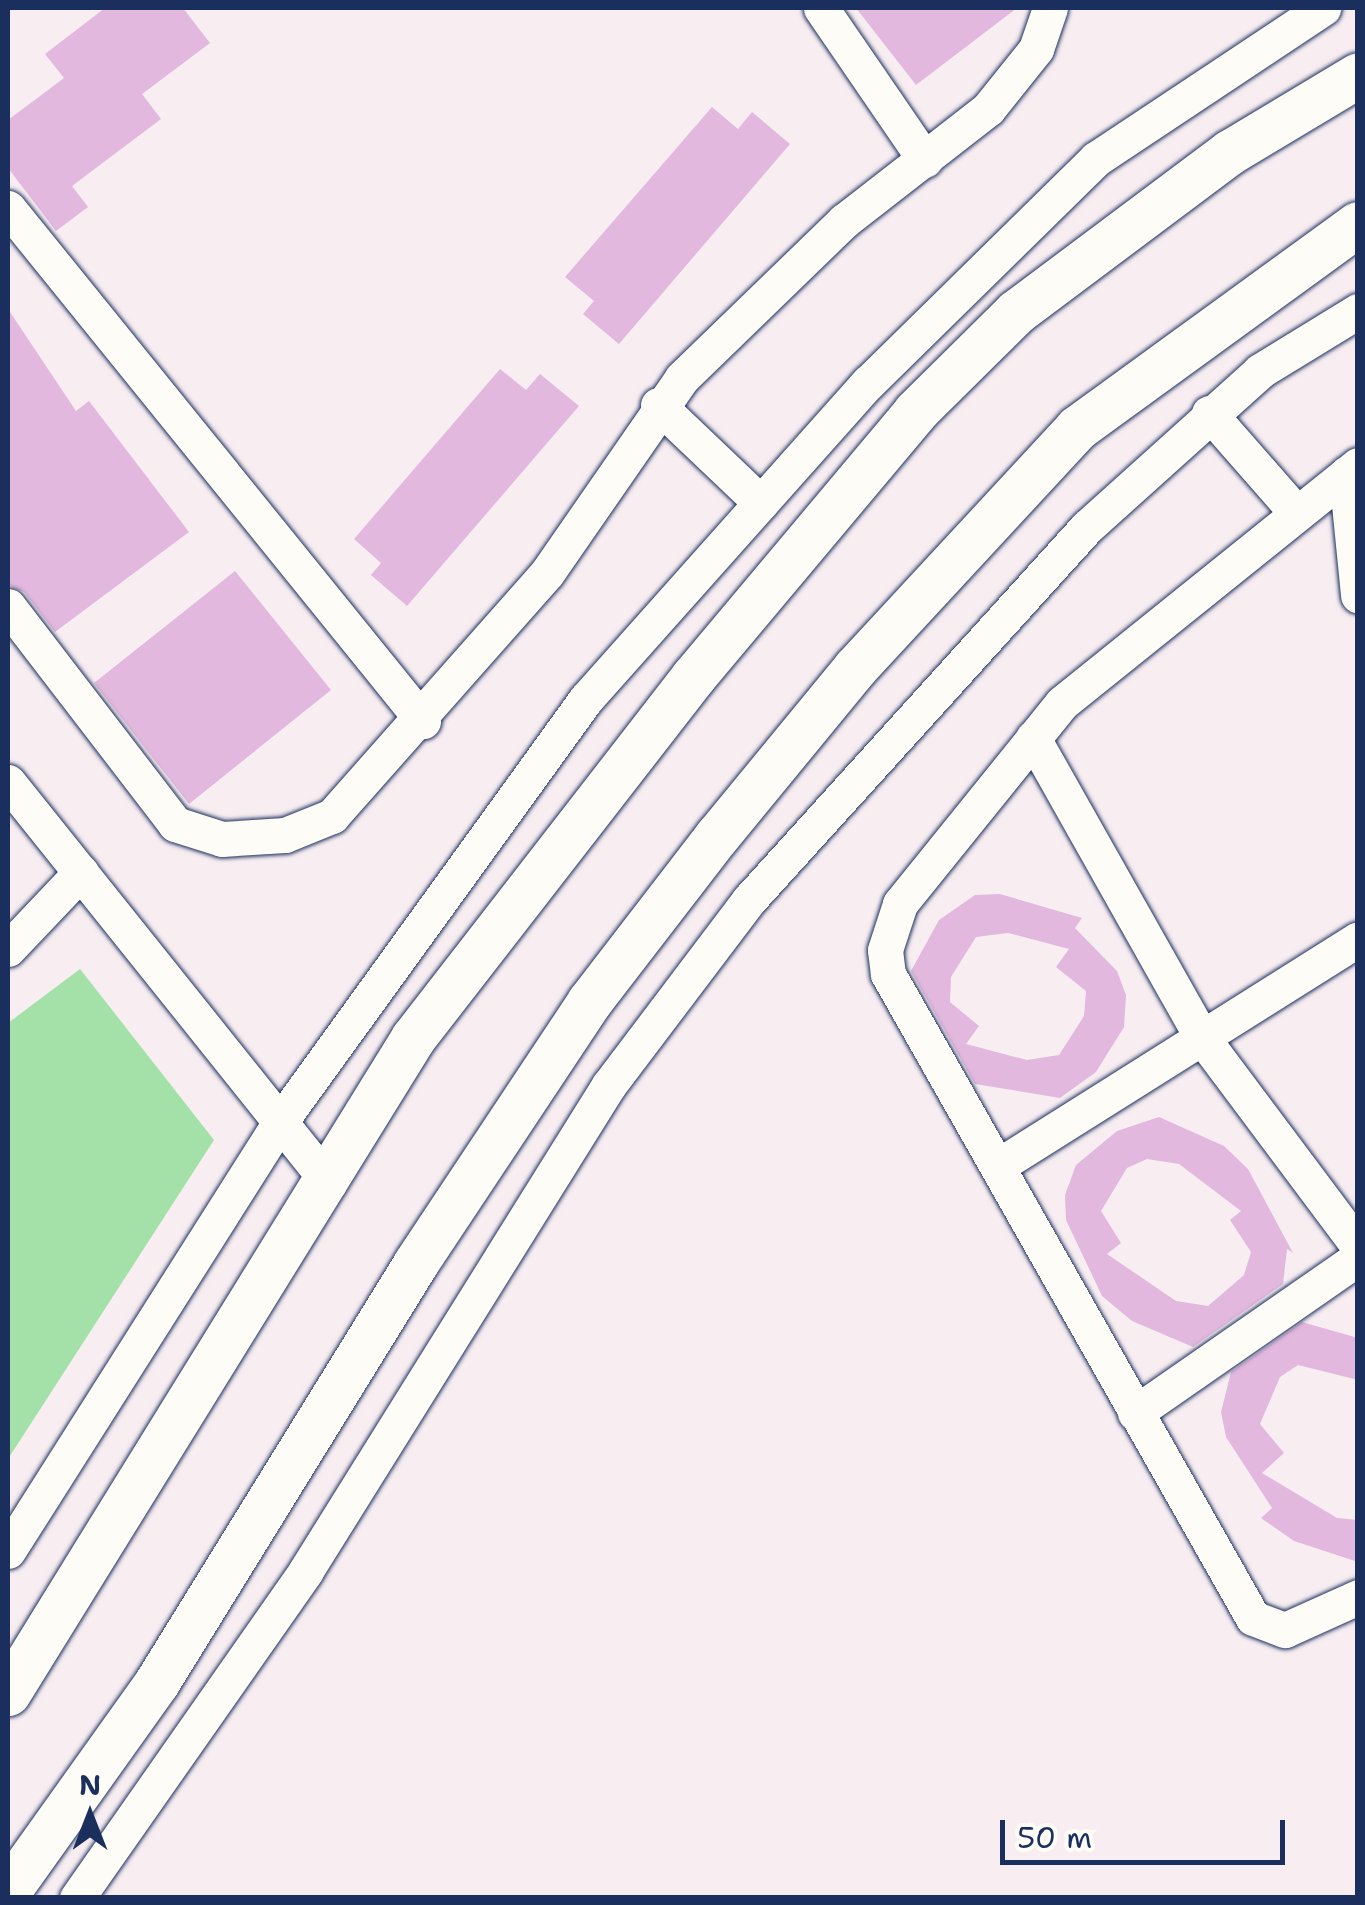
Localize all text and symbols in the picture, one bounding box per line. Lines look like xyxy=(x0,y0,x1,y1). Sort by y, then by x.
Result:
north arrow xyxy=(40,1765,140,1865)
text: N xyxy=(79,1766,101,1804)
scale bar xyxy=(1005,1800,1290,1862)
text: 50 m xyxy=(1017,1817,1092,1858)

